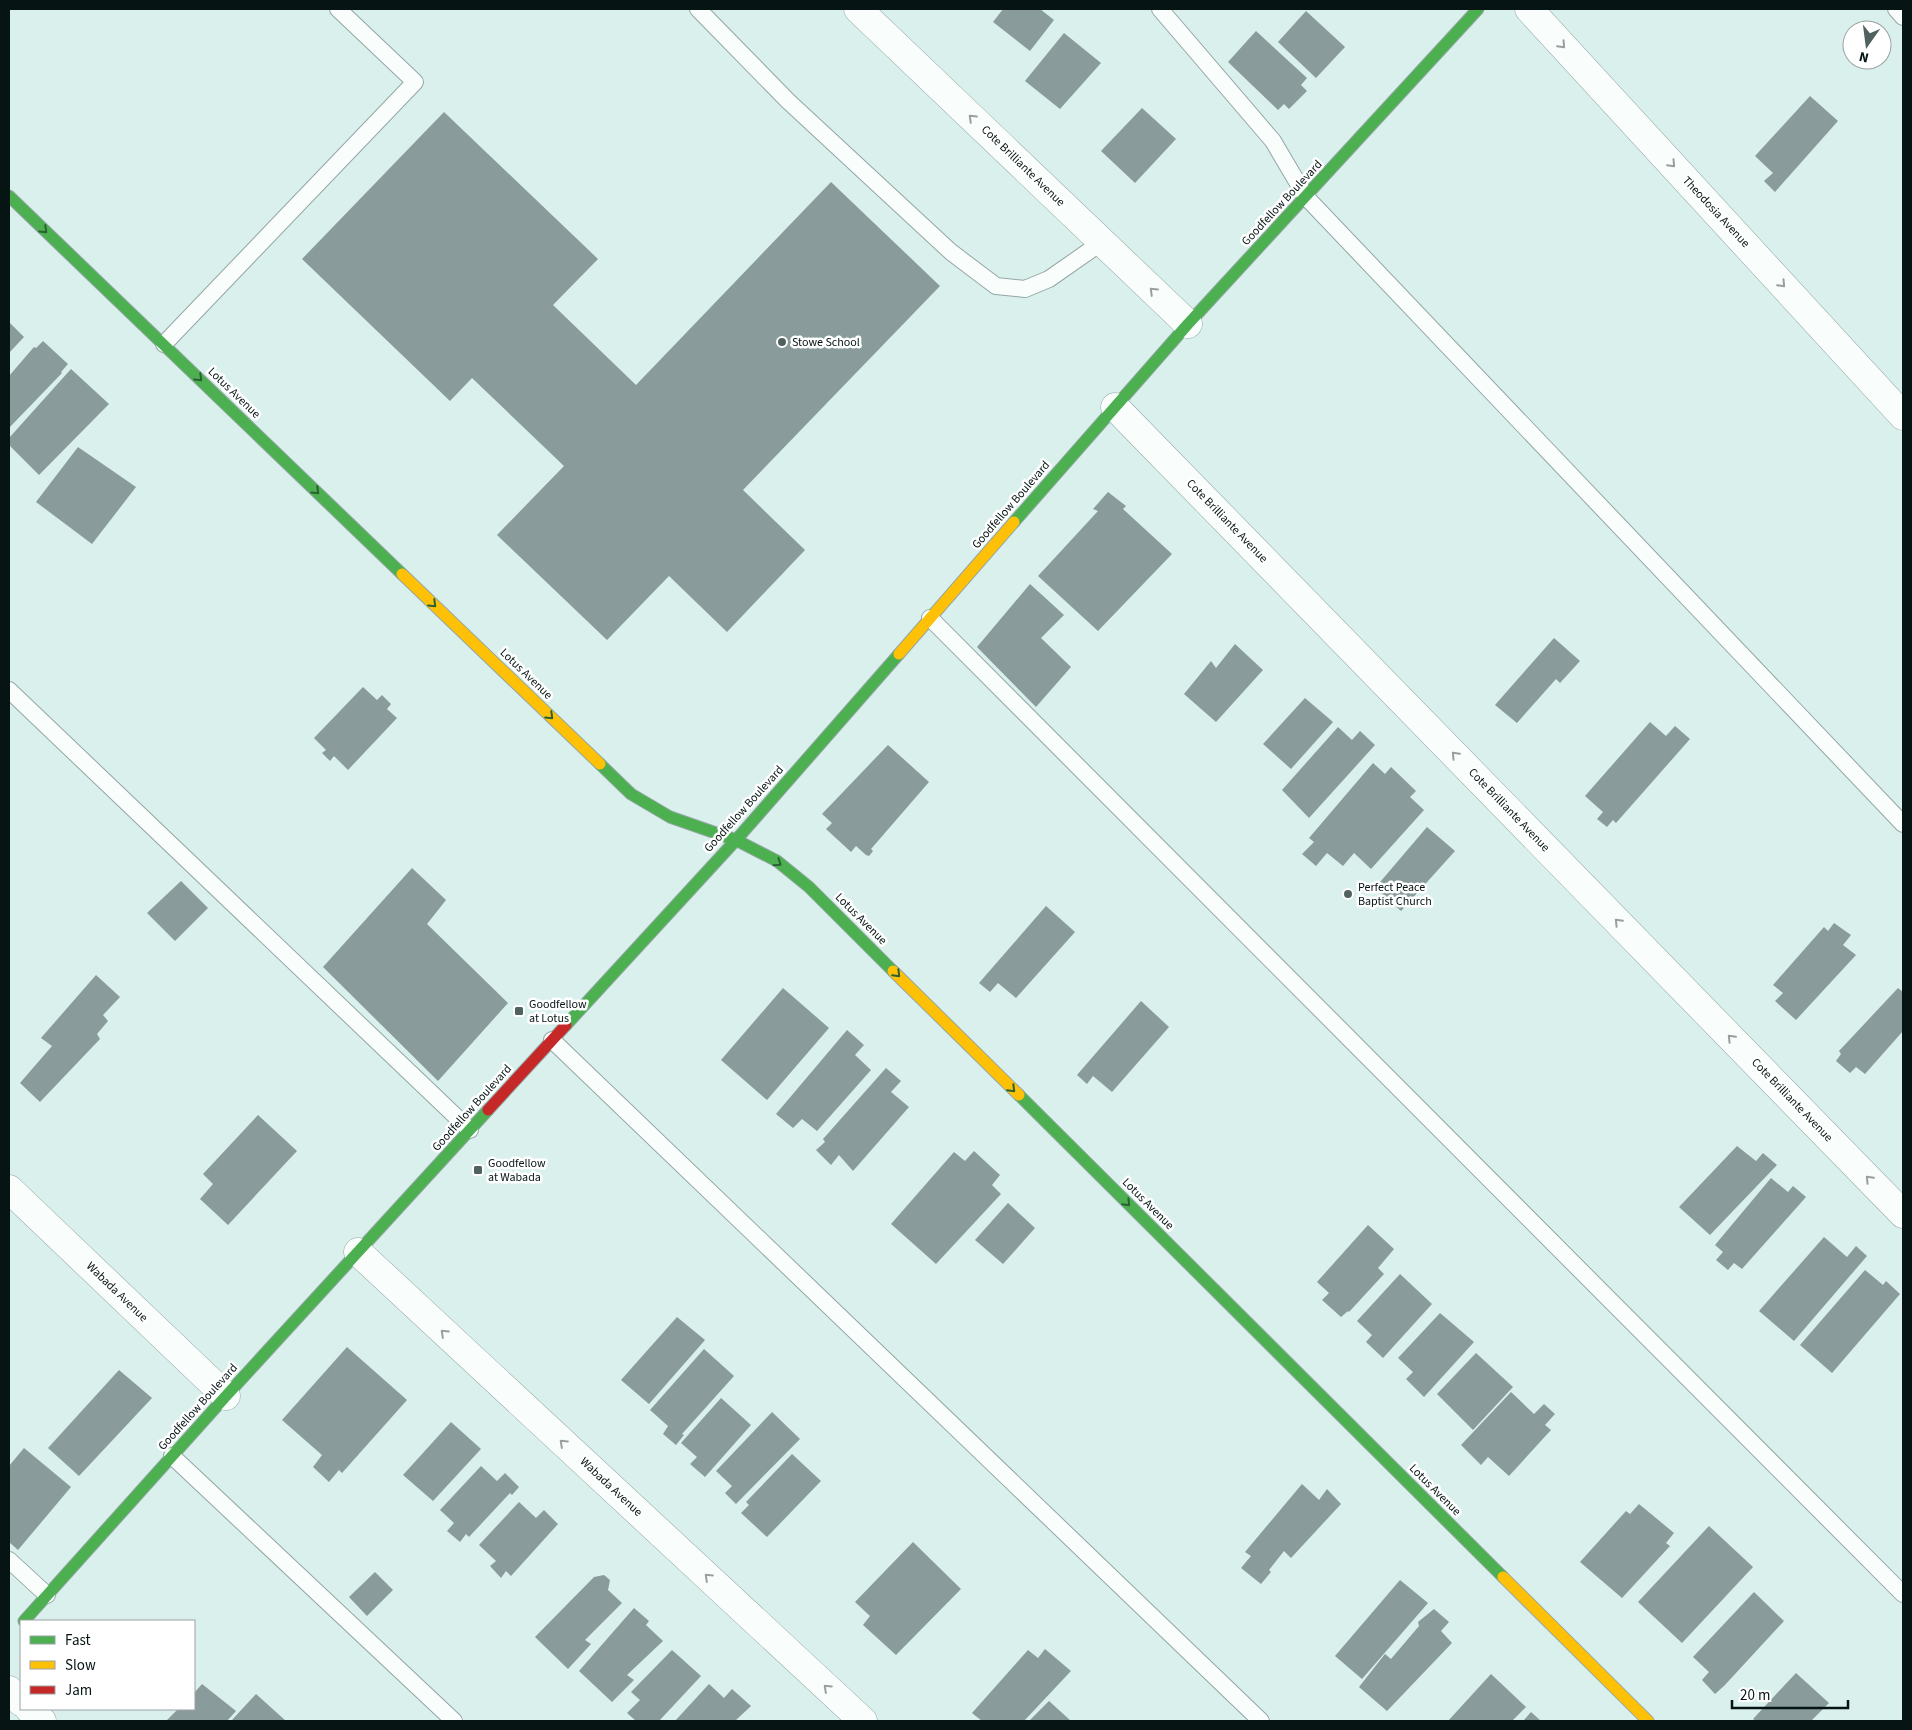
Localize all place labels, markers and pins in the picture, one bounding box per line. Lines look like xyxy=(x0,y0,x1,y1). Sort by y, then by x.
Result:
place label: Stowe School xyxy=(792,334,860,351)
marker: Stowe School xyxy=(776,336,788,348)
place label: Perfect Peace Baptist Church xyxy=(1358,879,1432,910)
marker: Perfect Peace Baptist Church xyxy=(1342,888,1354,900)
place label: Goodfellow at Lotus xyxy=(529,996,587,1027)
marker: Goodfellow at Lotus xyxy=(513,1005,525,1017)
place label: Goodfellow at Wabada xyxy=(488,1155,546,1186)
marker: Goodfellow at Wabada xyxy=(472,1164,484,1176)

